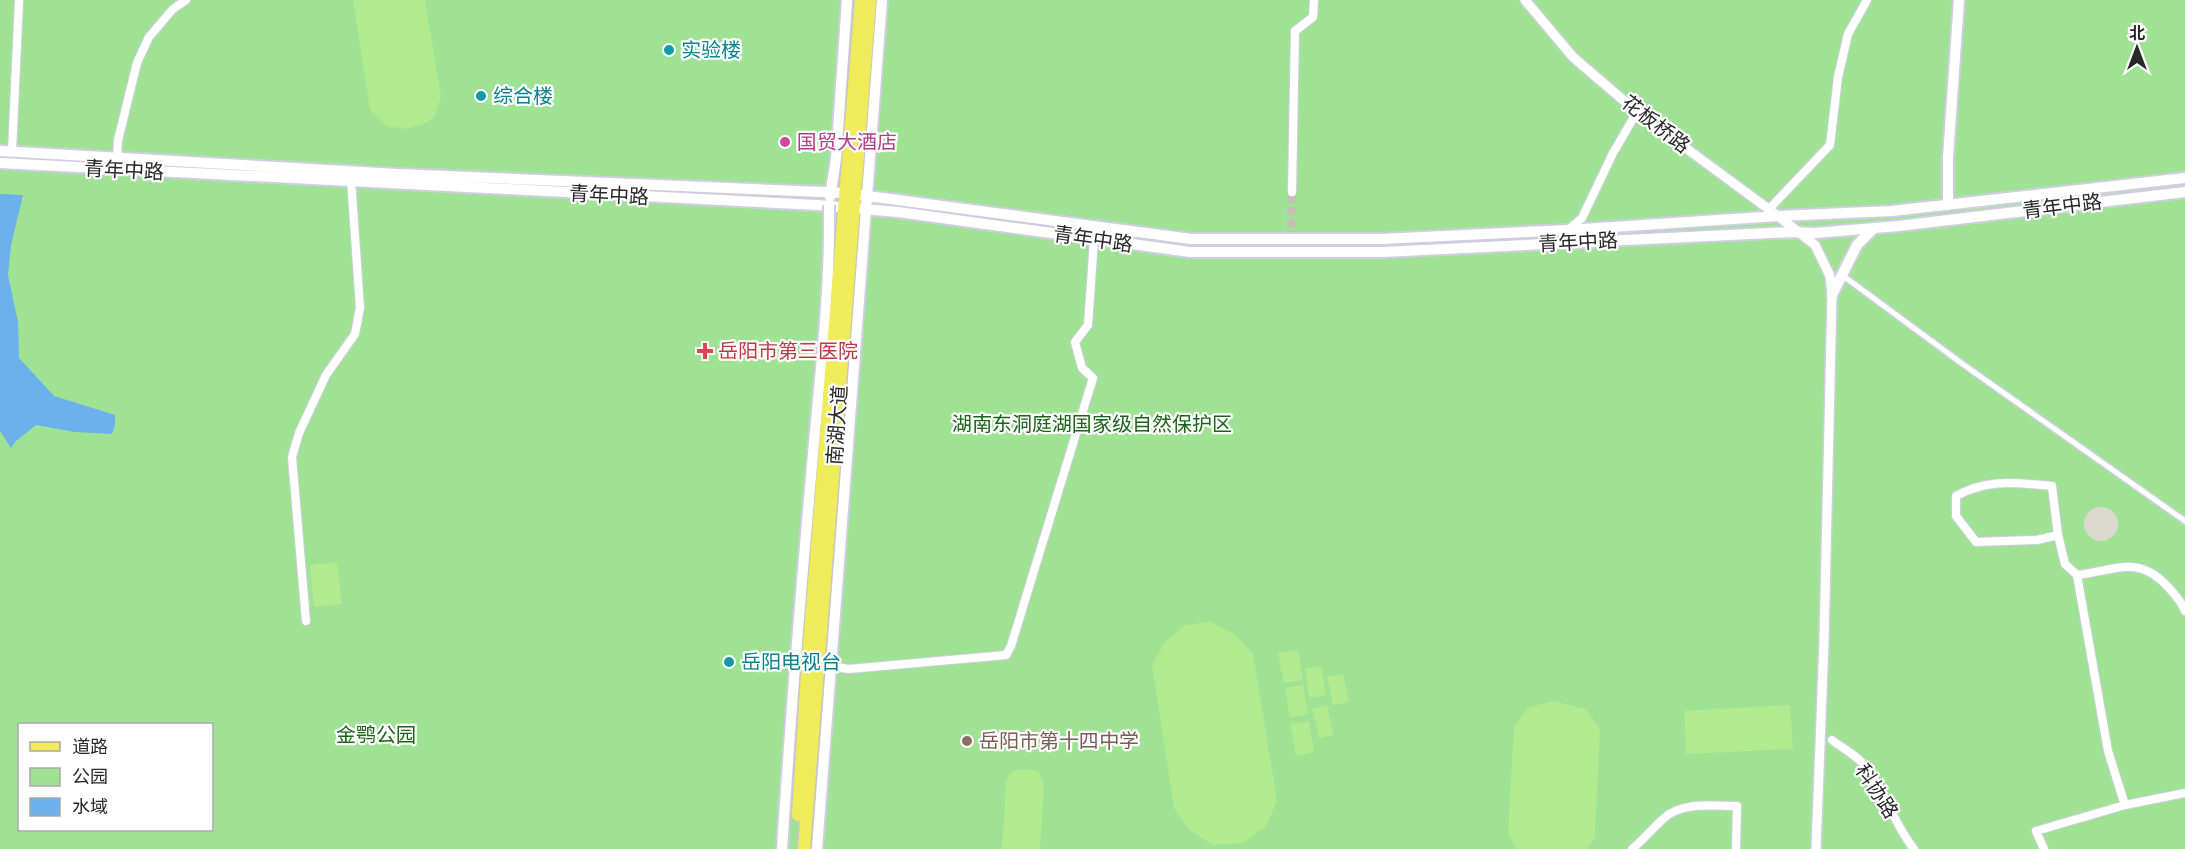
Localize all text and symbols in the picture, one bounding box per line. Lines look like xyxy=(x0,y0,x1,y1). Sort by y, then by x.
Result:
north arrow xyxy=(2107,18,2167,78)
text: 北 xyxy=(2129,24,2145,43)
place label: 实验楼 xyxy=(681,39,741,62)
marker: 实验楼 xyxy=(662,43,676,57)
place label: 综合楼 xyxy=(493,85,553,108)
marker: 综合楼 xyxy=(474,89,488,103)
street label: 花板桥路 xyxy=(1617,91,1694,158)
place label: 国贸大酒店 xyxy=(797,131,897,154)
marker: 国贸大酒店 xyxy=(778,135,792,149)
street label: 青年中路 xyxy=(83,157,165,184)
street label: 青年中路 xyxy=(568,182,650,209)
street label: 青年中路 xyxy=(2021,190,2103,223)
street label: 青年中路 xyxy=(1052,223,1134,256)
street label: 青年中路 xyxy=(1537,229,1619,256)
place label: 岳阳市第三医院 xyxy=(718,340,858,363)
marker: 岳阳市第三医院 xyxy=(696,342,714,360)
street label: 南湖大道 xyxy=(823,384,852,466)
park label: 湖南东洞庭湖国家级自然保护区 xyxy=(952,413,1232,436)
place label: 岳阳电视台 xyxy=(741,651,841,674)
marker: 岳阳电视台 xyxy=(722,655,736,669)
legend xyxy=(18,723,213,831)
park label: 金鹗公园 xyxy=(336,724,416,747)
place label: 岳阳市第十四中学 xyxy=(979,730,1139,753)
marker: 岳阳市第十四中学 xyxy=(960,734,974,748)
text: 道路 xyxy=(72,736,108,758)
street label: 科协路 xyxy=(1851,760,1903,823)
text: 公园 xyxy=(72,766,108,788)
text: 水域 xyxy=(72,796,108,818)

